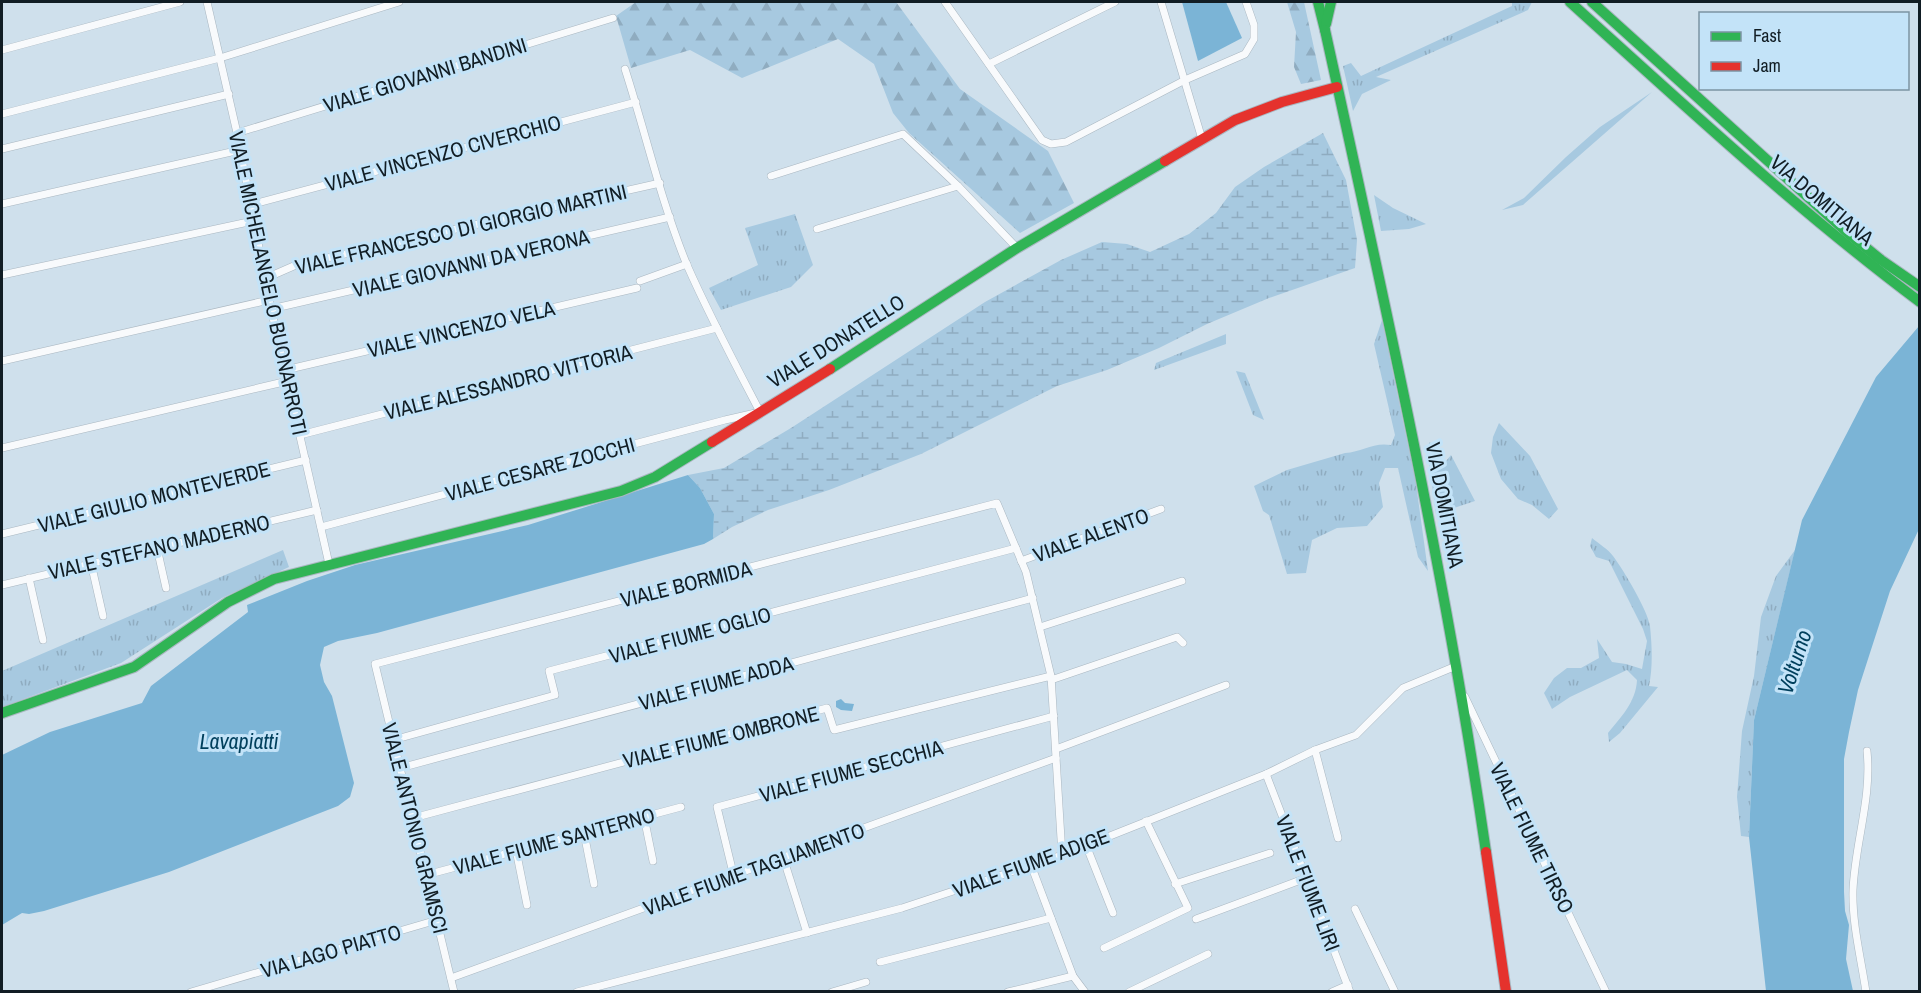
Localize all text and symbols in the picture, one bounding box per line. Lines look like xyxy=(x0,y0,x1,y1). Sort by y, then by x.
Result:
legend xyxy=(1699,12,1909,90)
text: Fast xyxy=(1753,23,1781,48)
street label: VIALE GIOVANNI BANDINI xyxy=(320,30,530,120)
text: Jam xyxy=(1753,53,1781,78)
street label: VIALE VINCENZO CIVERCHIO xyxy=(322,108,564,198)
street label: VIALE MICHELANGELO BUONARROTI xyxy=(222,128,314,438)
street label: VIA DOMITIANA xyxy=(1764,148,1880,252)
street label: VIALE FRANCESCO DI GIORGIO MARTINI xyxy=(292,177,630,281)
street label: VIALE GIOVANNI DA VERONA xyxy=(350,222,593,304)
street label: VIALE DONATELLO xyxy=(762,287,910,395)
street label: VIALE VINCENZO VELA xyxy=(364,293,558,365)
street label: VIALE ALESSANDRO VITTORIA xyxy=(381,337,635,427)
street label: VIALE CESARE ZOCCHI xyxy=(442,430,638,508)
street label: VIA DOMITIANA xyxy=(1419,440,1471,571)
street label: VIALE GIULIO MONTEVERDE xyxy=(35,454,273,540)
street label: VIALE ALENTO xyxy=(1029,501,1153,569)
street label: VIALE STEFANO MADERNO xyxy=(45,507,273,587)
street label: VIALE BORMIDA xyxy=(617,554,755,614)
street label: VIALE FIUME OGLIO xyxy=(606,599,774,671)
water label: Volturno xyxy=(1770,626,1818,698)
street label: VIALE FIUME ADDA xyxy=(636,648,797,718)
street label: VIALE FIUME OMBRONE xyxy=(620,699,822,775)
street label: VIALE ANTONIO GRAMSCI xyxy=(375,720,455,936)
water label: Lavapiatti xyxy=(199,726,279,756)
street label: VIALE FIUME SECCHIA xyxy=(756,732,946,809)
street label: VIALE FIUME TIRSO xyxy=(1483,758,1581,918)
street label: VIALE FIUME SANTERNO xyxy=(450,800,658,882)
street label: VIALE FIUME LIRI xyxy=(1269,811,1347,955)
street label: VIALE FIUME TAGLIAMENTO xyxy=(639,815,869,923)
street label: VIALE FIUME ADIGE xyxy=(949,821,1113,905)
street label: VIA LAGO PIATTO xyxy=(257,917,405,985)

